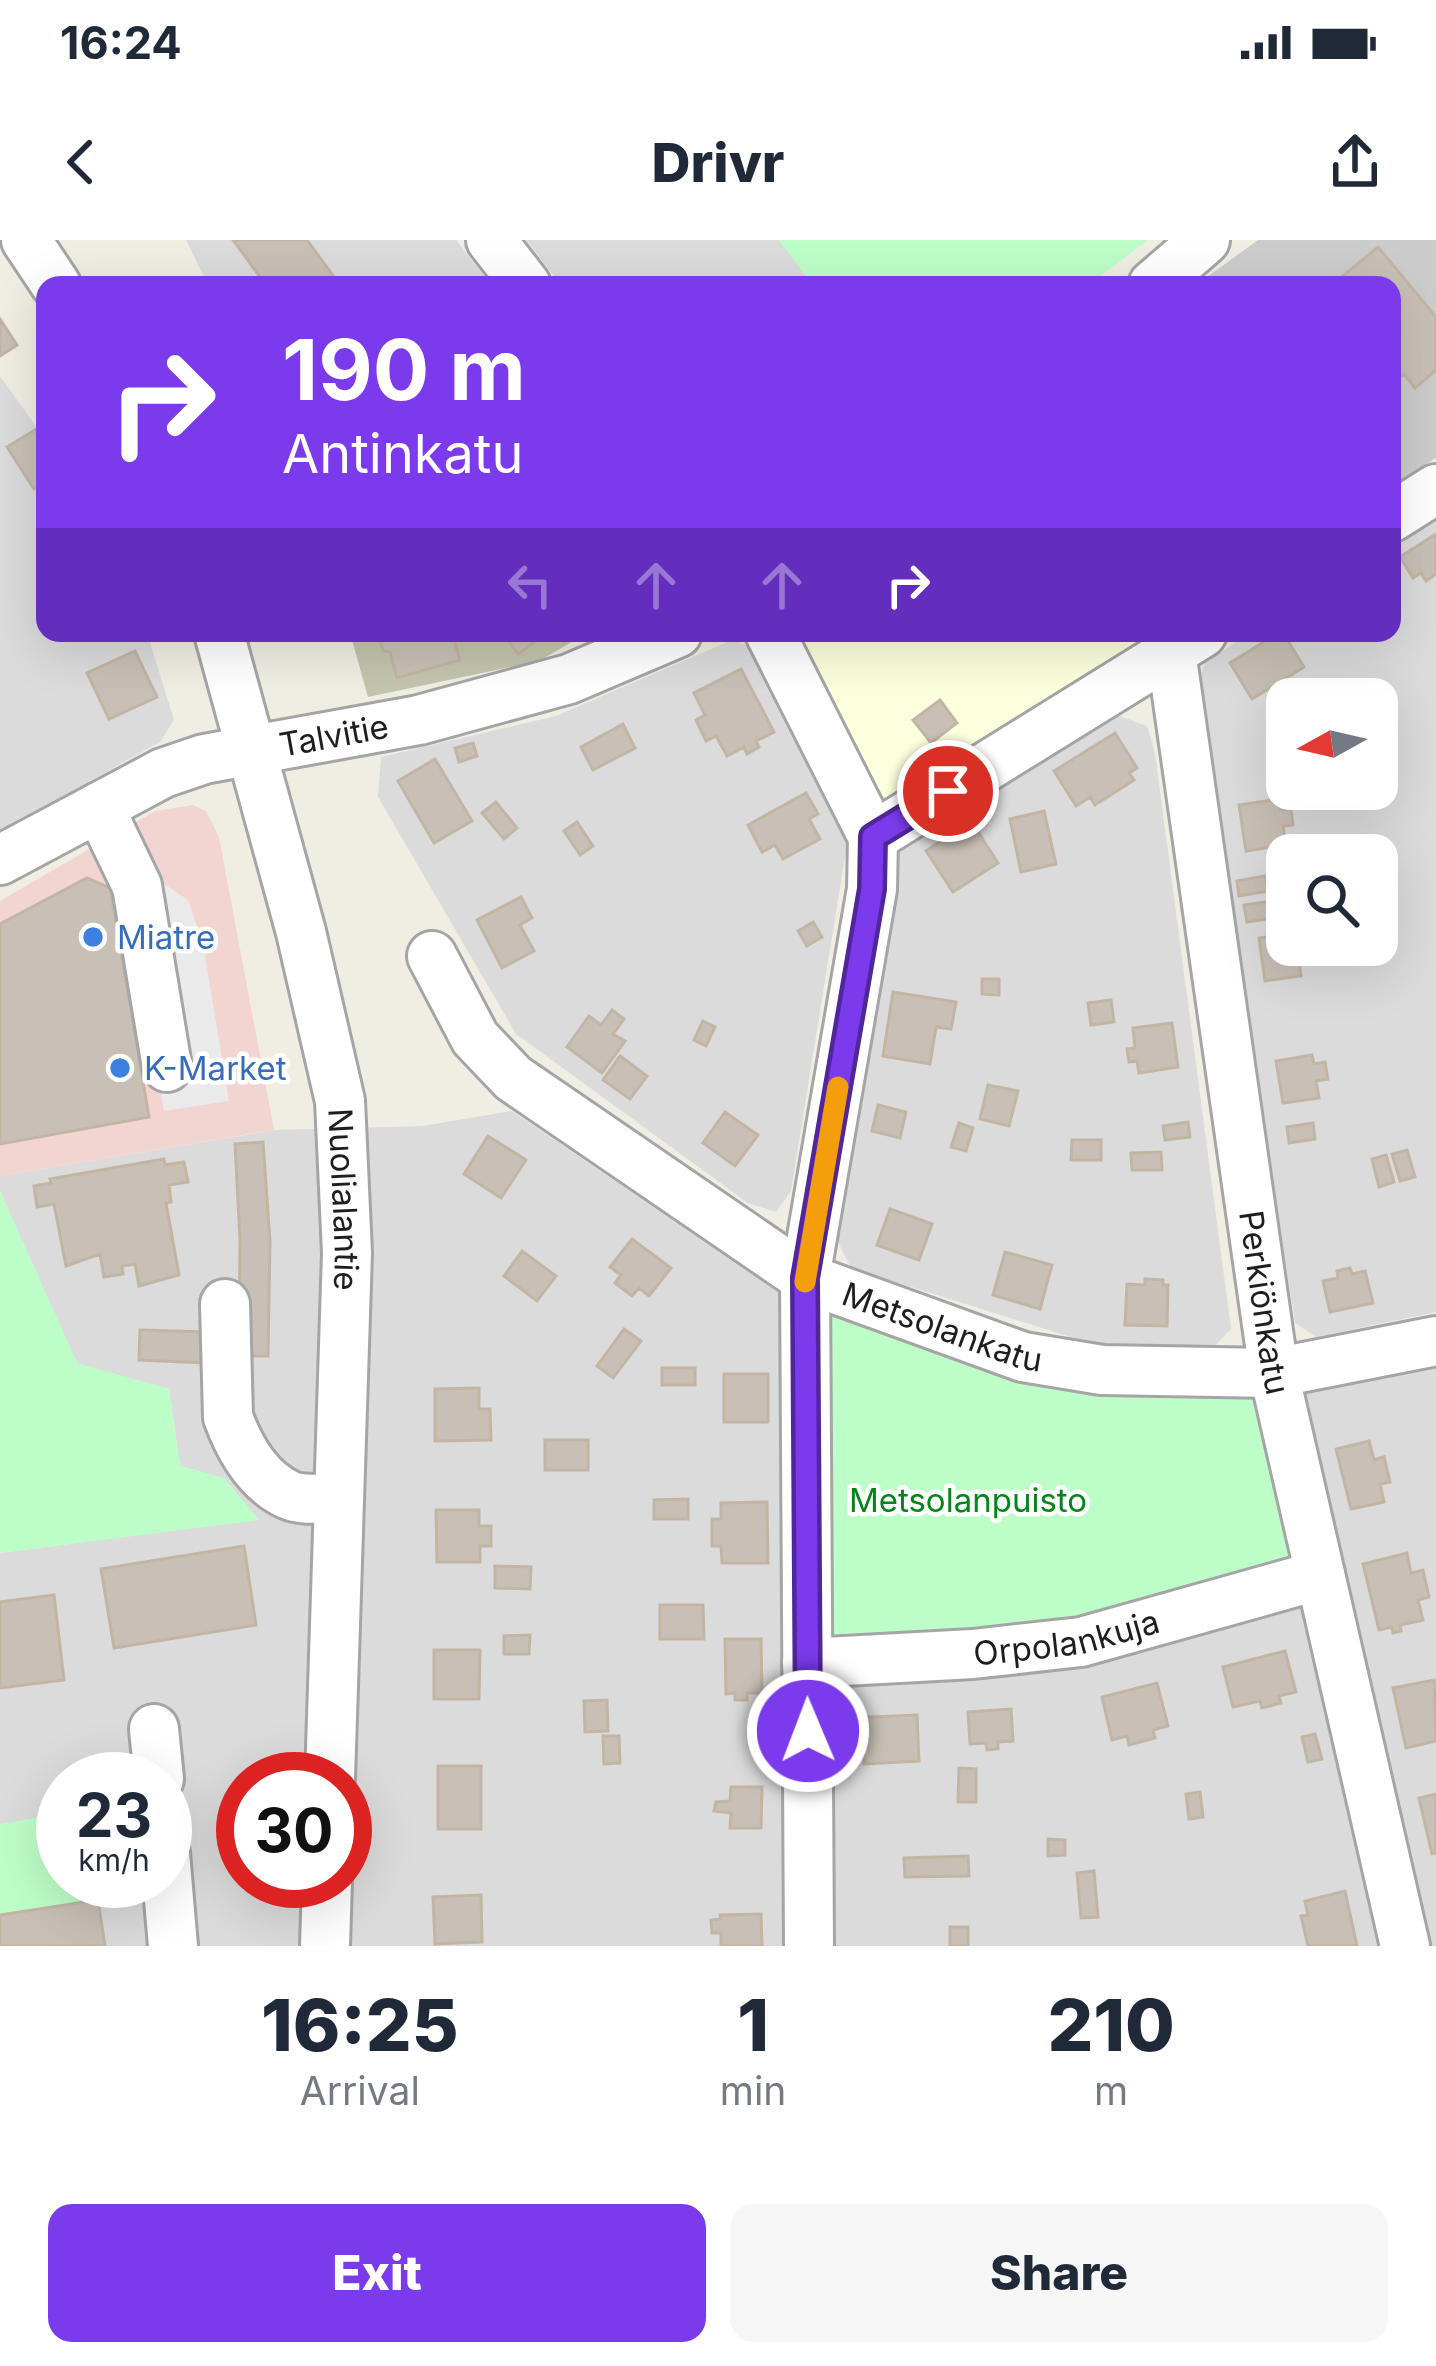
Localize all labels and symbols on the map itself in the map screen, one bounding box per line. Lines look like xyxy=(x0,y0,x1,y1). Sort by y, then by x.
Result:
north arrow xyxy=(1266,678,1398,810)
street label: Talvitie xyxy=(276,706,392,765)
pin xyxy=(897,740,999,842)
place label: Miatre xyxy=(117,917,215,957)
marker: Miatre xyxy=(80,924,106,950)
place label: K-Market xyxy=(144,1048,287,1088)
marker: K-Market xyxy=(107,1055,133,1081)
street label: Nuolialantie xyxy=(320,1107,367,1291)
street label: Perkiönkatu xyxy=(1231,1208,1298,1398)
street label: Metsolankatu xyxy=(837,1273,1045,1380)
park label: Metsolanpuisto xyxy=(849,1480,1087,1520)
street label: Orpolankuja xyxy=(971,1601,1164,1674)
position arrow xyxy=(745,1668,871,1794)
speed limit sign: 30 xyxy=(216,1752,372,1908)

